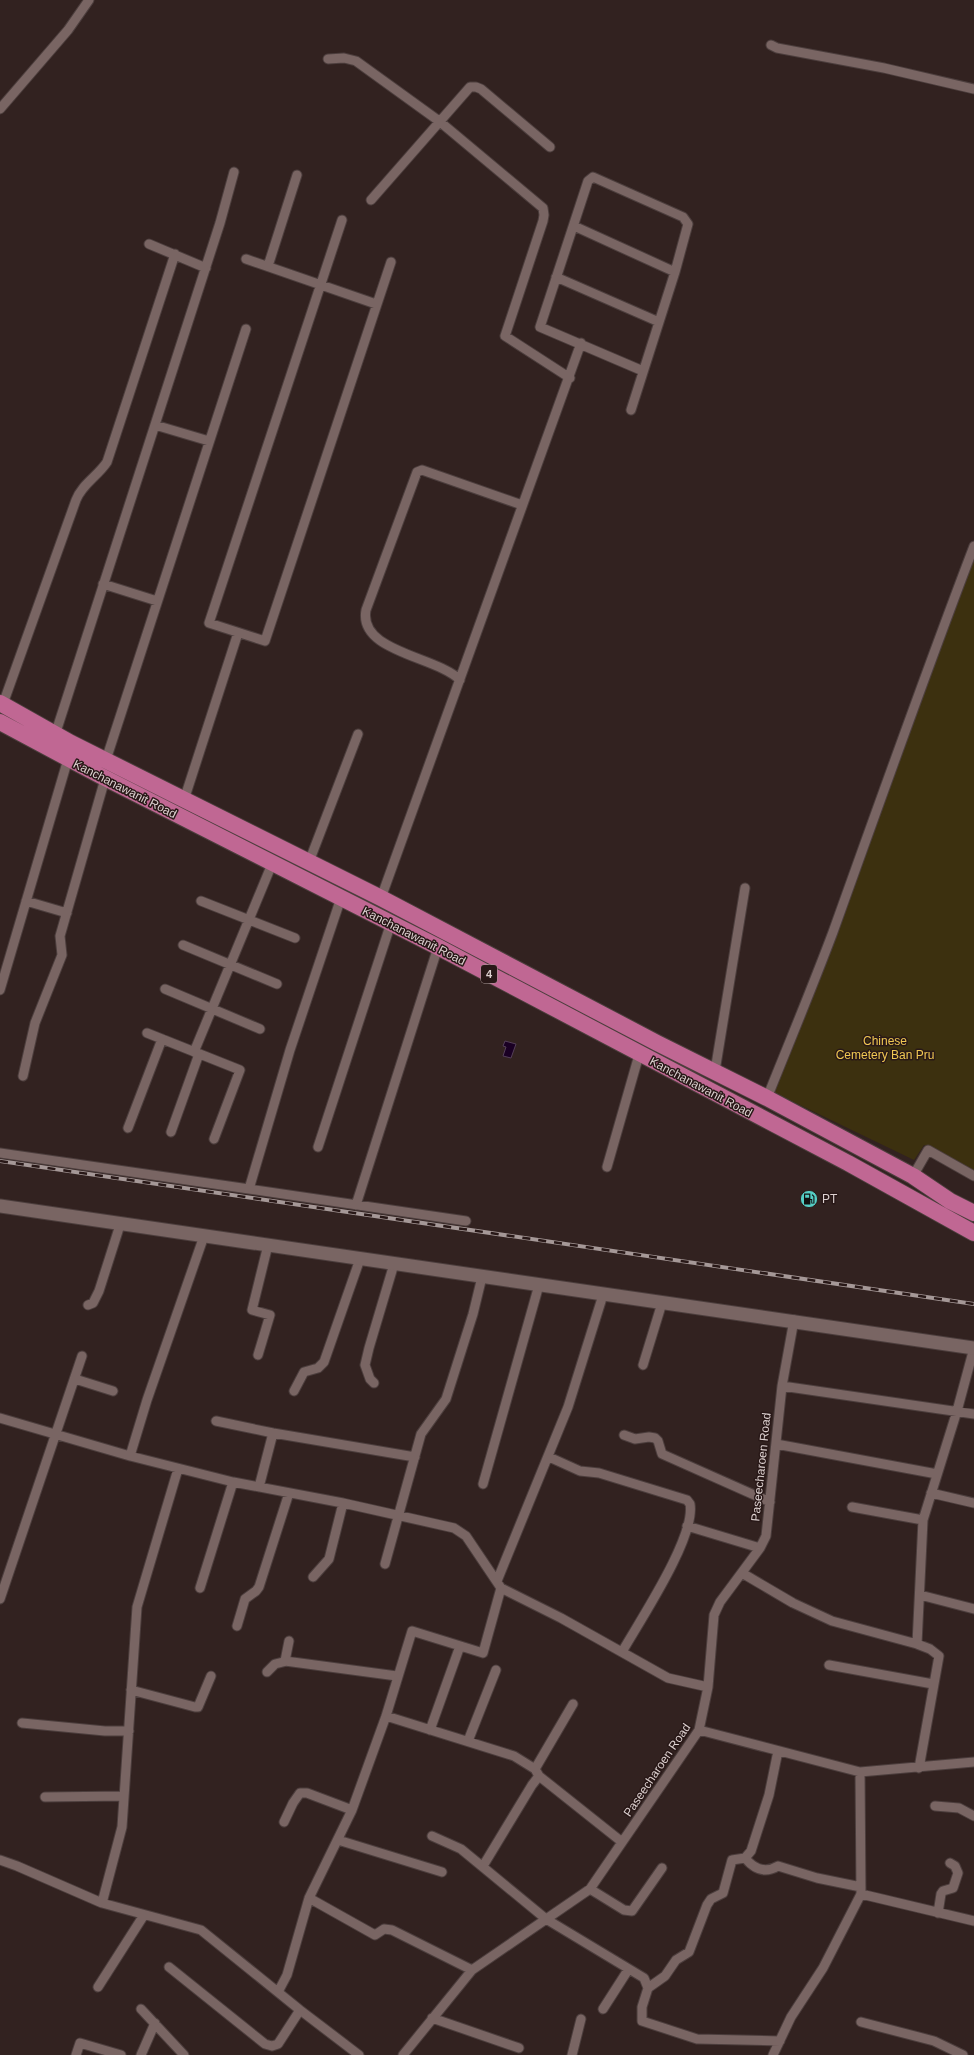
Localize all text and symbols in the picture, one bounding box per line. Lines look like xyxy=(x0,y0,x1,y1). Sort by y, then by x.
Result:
street label: Kanchanawanit Road xyxy=(71,757,179,821)
street label: Kanchanawanit Road xyxy=(360,904,468,968)
road number: 4 xyxy=(481,965,497,983)
park label: Chinese Cemetery Ban Pru xyxy=(836,1034,934,1062)
street label: Kanchanawanit Road xyxy=(647,1054,755,1120)
fuel station icon: PT xyxy=(799,1189,819,1209)
place label: PT xyxy=(822,1192,838,1206)
street label: Paseecharoen Road xyxy=(748,1412,774,1522)
street label: Paseecharoen Road xyxy=(621,1721,693,1819)

